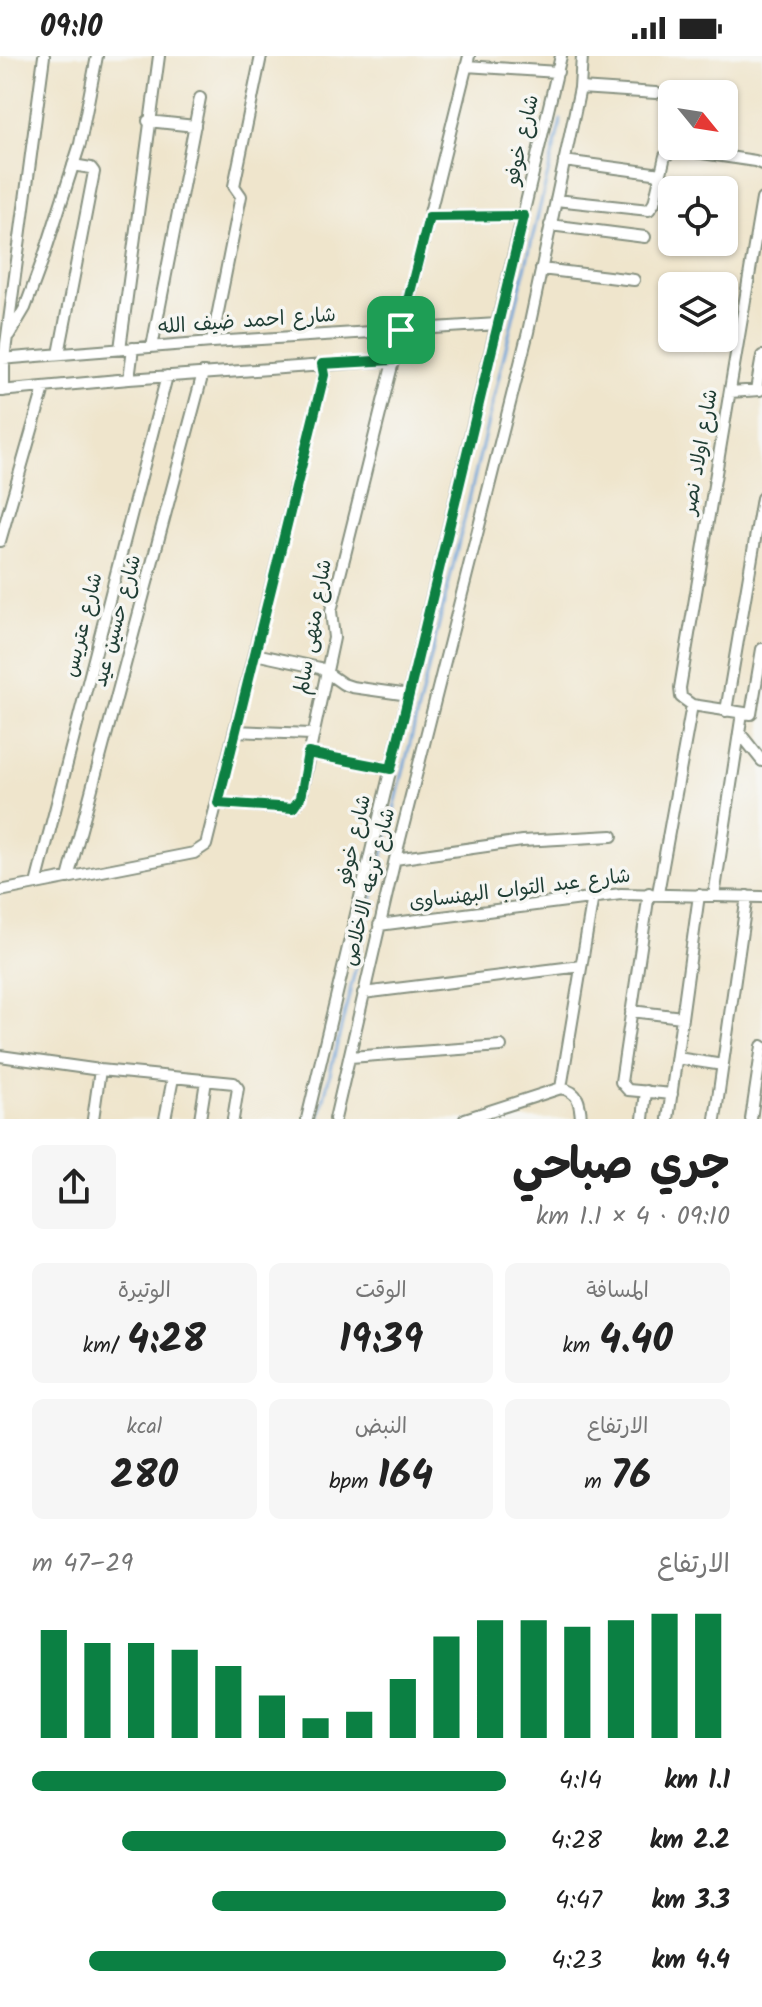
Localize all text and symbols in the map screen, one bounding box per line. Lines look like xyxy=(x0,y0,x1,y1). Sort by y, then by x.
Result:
text: 09:10 xyxy=(40,4,102,52)
north arrow xyxy=(658,80,738,160)
map controls xyxy=(658,80,738,352)
street label: شارع خوفو xyxy=(497,92,549,189)
button: locate xyxy=(658,176,738,256)
button: layers xyxy=(658,272,738,352)
pin xyxy=(367,296,435,364)
street label: شارع احمد ضيف الله xyxy=(157,300,337,344)
icon: arrive xyxy=(379,308,423,352)
street label: شارع اولاد نصر xyxy=(674,387,728,519)
street label: شارع حسين عيد xyxy=(85,551,151,691)
street label: شارع منهى سالم xyxy=(286,557,342,697)
street label: شارع عتريس xyxy=(56,569,112,681)
street label: شارع خوفو xyxy=(329,792,381,889)
street label: شارع ترعه الاخلاص xyxy=(335,805,405,969)
street label: شارع عبد التواب البهنساوى xyxy=(407,861,633,919)
text: جري صباحي xyxy=(512,1131,730,1201)
button: share xyxy=(32,1145,116,1229)
text: 09:10 · 4 × 1.1 km xyxy=(536,1196,730,1238)
text: الوتيرة xyxy=(118,1274,171,1309)
text: الوقت xyxy=(355,1274,407,1309)
text: المسافة xyxy=(586,1274,649,1309)
text: 4:28 xyxy=(127,1309,206,1373)
text: 19:39 xyxy=(339,1309,423,1373)
text: 4.40 xyxy=(599,1309,673,1373)
text: /km xyxy=(83,1329,127,1364)
text: km xyxy=(563,1329,599,1364)
text: kcal xyxy=(126,1410,162,1445)
text: النبض xyxy=(355,1410,407,1445)
text: الارتفاع xyxy=(587,1410,649,1445)
text: 280 xyxy=(111,1445,178,1509)
text: 164 xyxy=(377,1445,433,1509)
text: 76 xyxy=(611,1445,651,1509)
text: bpm xyxy=(329,1465,377,1500)
text: m xyxy=(584,1465,611,1500)
text: 29–47 m xyxy=(32,1543,133,1585)
text: الارتفاع xyxy=(657,1544,730,1586)
text: 4:14 xyxy=(559,1760,602,1802)
text: 1.1 km xyxy=(664,1760,730,1802)
text: 4:28 xyxy=(551,1820,602,1862)
text: 2.2 km xyxy=(649,1820,730,1862)
text: 4:47 xyxy=(555,1880,602,1922)
text: 3.3 km xyxy=(651,1880,730,1922)
text: 4:23 xyxy=(551,1940,602,1982)
text: 4.4 km xyxy=(651,1940,730,1982)

